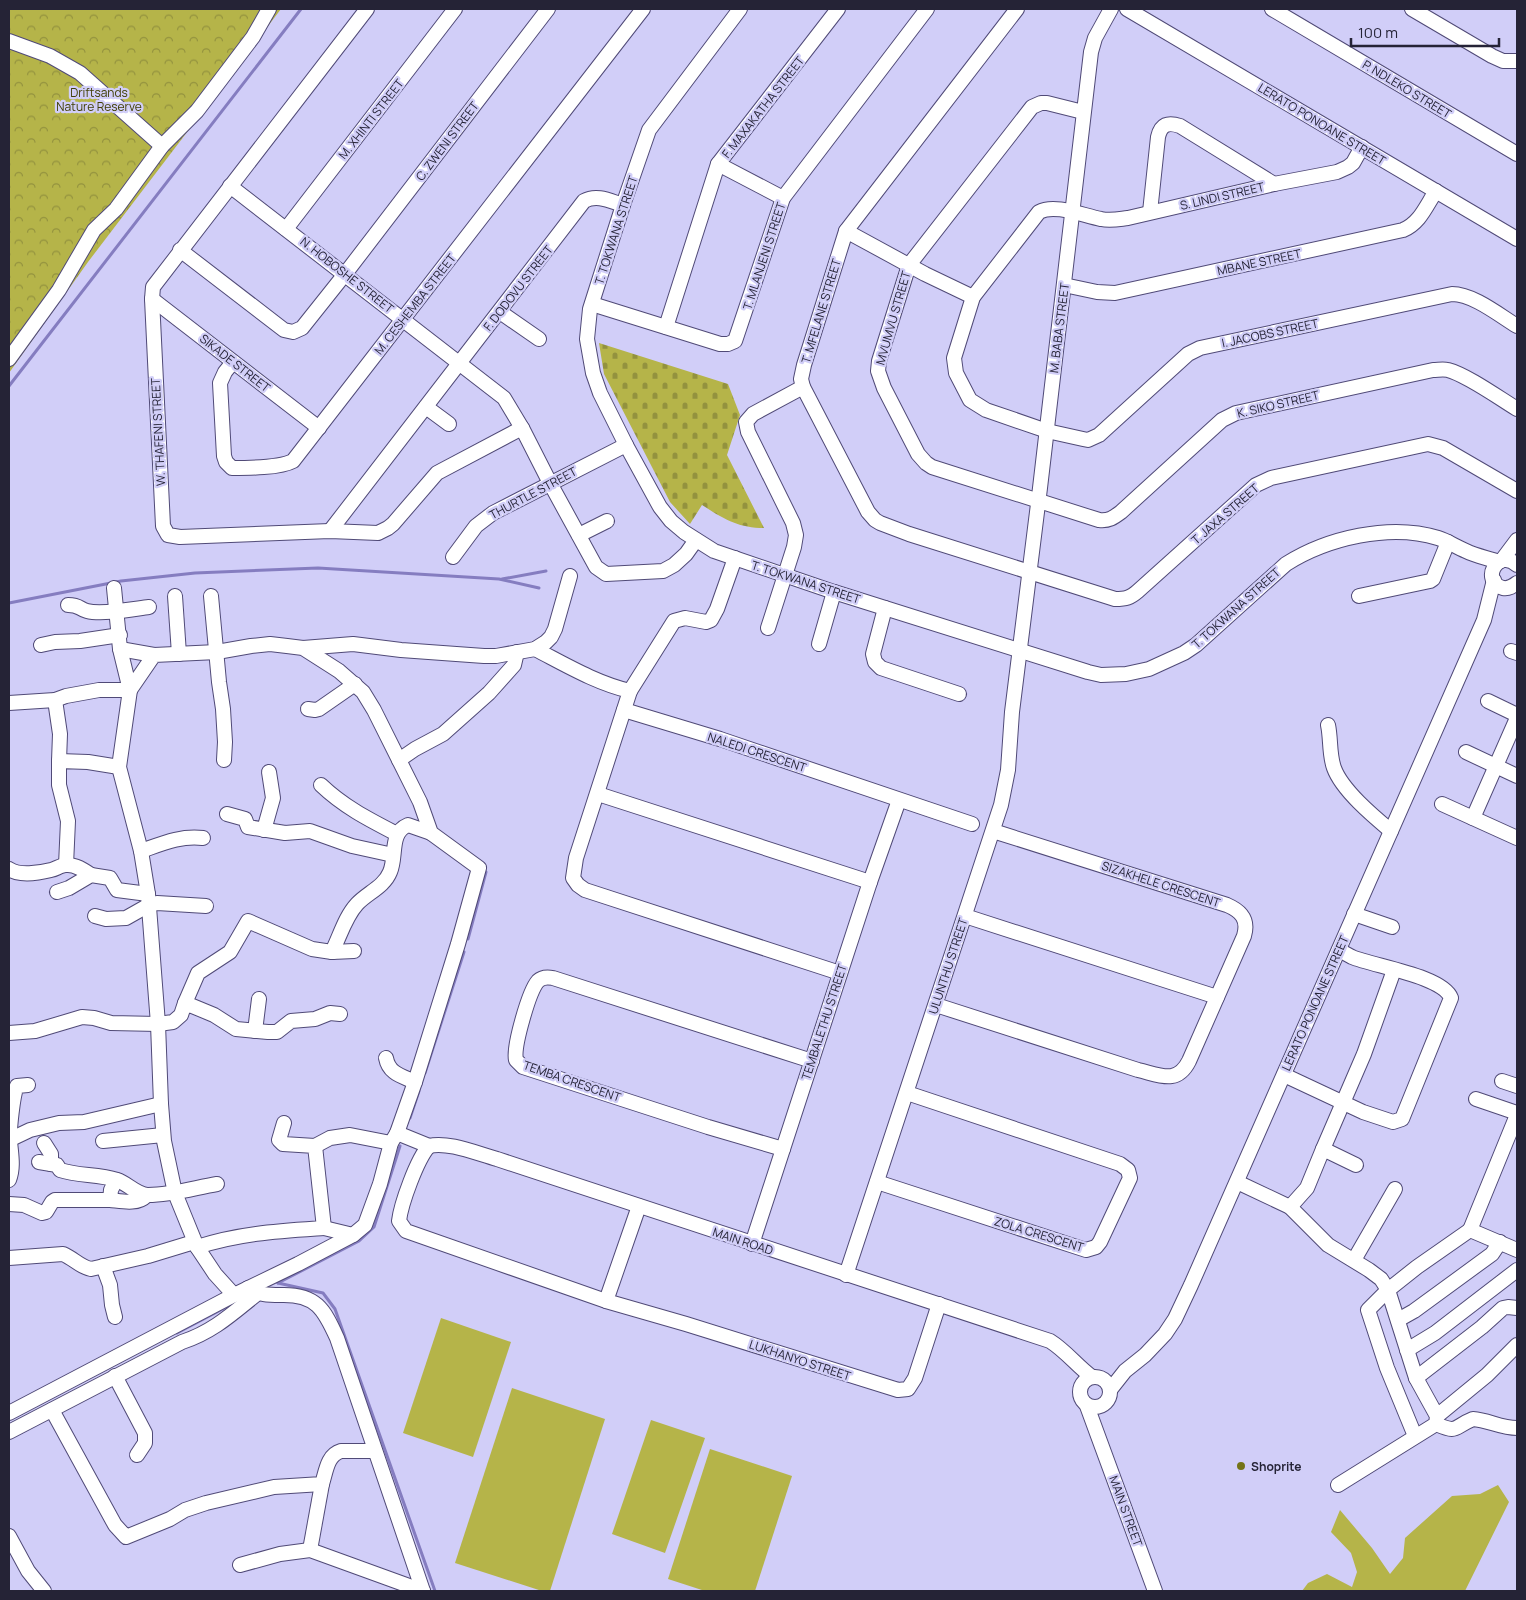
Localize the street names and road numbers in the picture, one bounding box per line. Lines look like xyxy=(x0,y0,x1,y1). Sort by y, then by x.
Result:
street label: F. MAXAKATHA STREET xyxy=(718,52,809,161)
street label: P. NDLEKO STREET xyxy=(1359,56,1455,123)
street label: M. XHINTI STREET xyxy=(334,75,408,163)
street label: LERATO PONOANE STREET xyxy=(1255,79,1390,169)
street label: C. ZWENI STREET xyxy=(412,97,483,184)
street label: T. TOKWANA STREET xyxy=(590,173,642,287)
street label: S. LINDI STREET xyxy=(1178,178,1267,214)
street label: T. MLANJENI STREET xyxy=(739,199,790,312)
street label: N. HOBOSHE STREET xyxy=(297,233,398,317)
street label: F. DODOVU STREET xyxy=(479,241,557,334)
street label: MBANE STREET xyxy=(1215,245,1303,279)
street label: M. CESHEMBA STREET xyxy=(370,249,460,358)
street label: T. MFELANE STREET xyxy=(797,256,845,365)
street label: MVUMVU STREET xyxy=(871,268,915,367)
street label: M. BABA STREET xyxy=(1045,281,1073,374)
street label: I. JACOBS STREET xyxy=(1220,314,1321,352)
street label: SIKADE STREET xyxy=(196,330,274,396)
street label: W. THAFENI STREET xyxy=(147,377,169,486)
street label: K. SIKO STREET xyxy=(1235,386,1321,422)
street label: THURTLE STREET xyxy=(486,462,580,523)
street label: T. JAXA STREET xyxy=(1188,479,1263,548)
street label: T. TOKWANA STREET xyxy=(749,556,863,608)
street label: T. TOKWANA STREET xyxy=(1188,563,1284,652)
street label: NALEDI CRESCENT xyxy=(705,728,809,776)
street label: SIZAKHELE CRESCENT xyxy=(1100,857,1223,911)
street label: ULUNTHU STREET xyxy=(924,915,972,1016)
street label: LERATO PONOANE STREET xyxy=(1277,932,1353,1073)
street label: TEMBALETHU STREET xyxy=(797,961,851,1082)
street label: TEMBA CRESCENT xyxy=(521,1056,624,1106)
street label: ZOLA CRESCENT xyxy=(992,1212,1087,1256)
street label: MAIN ROAD xyxy=(711,1223,775,1259)
street label: LUKHANYO STREET xyxy=(747,1336,854,1385)
street label: MAIN STREET xyxy=(1105,1473,1147,1549)

